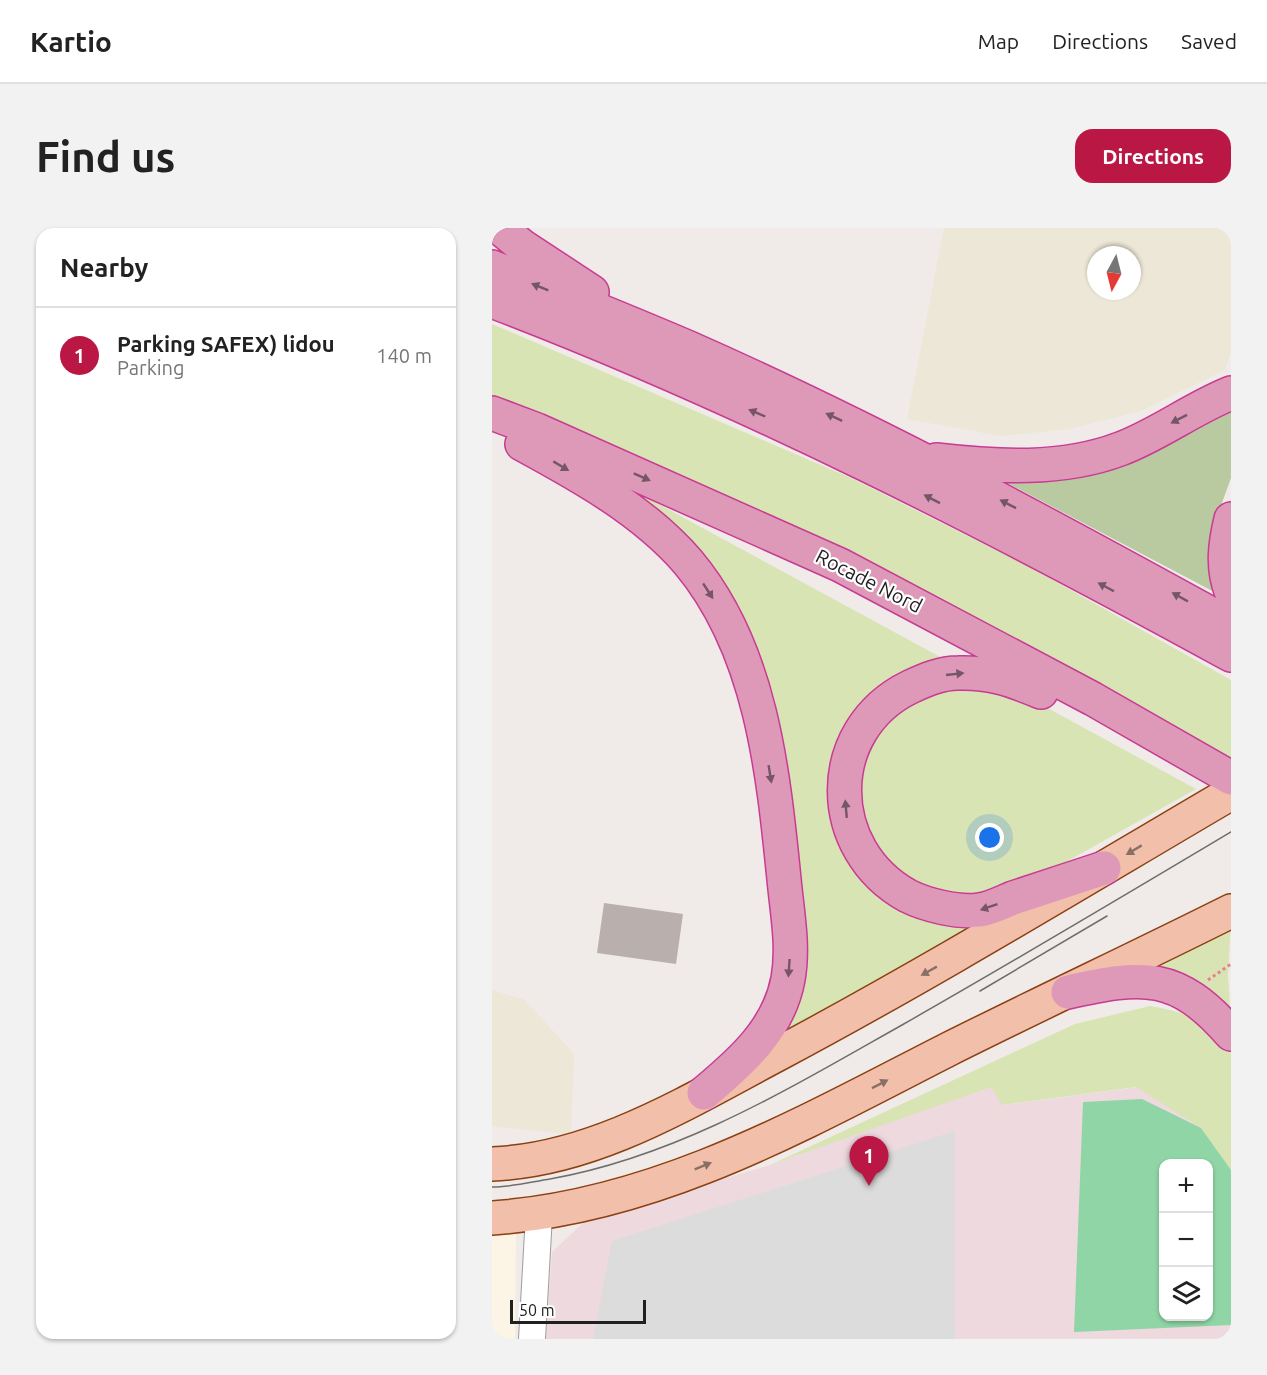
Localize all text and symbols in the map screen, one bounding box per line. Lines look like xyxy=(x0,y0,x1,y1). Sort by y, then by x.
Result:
text: Kartio xyxy=(30,26,112,57)
text: Map xyxy=(978,29,1019,53)
text: Directions xyxy=(1052,29,1148,53)
text: Saved xyxy=(1181,29,1237,53)
button: Directions xyxy=(1075,129,1231,183)
text: Find us xyxy=(36,133,175,180)
north arrow xyxy=(1087,246,1141,300)
text: Nearby xyxy=(60,253,148,282)
one-way arrow xyxy=(531,282,549,292)
text: Parking SAFEX) lidou xyxy=(117,331,335,356)
text: 1 xyxy=(74,344,85,367)
text: 140 m xyxy=(376,344,432,367)
text: Parking xyxy=(117,356,185,379)
one-way arrow xyxy=(747,408,765,418)
one-way arrow xyxy=(825,412,842,421)
one-way arrow xyxy=(1170,414,1187,424)
one-way arrow xyxy=(553,460,569,471)
one-way arrow xyxy=(634,472,652,482)
one-way arrow xyxy=(923,494,940,504)
one-way arrow xyxy=(999,500,1017,510)
street label: Rocade Nord xyxy=(812,544,926,617)
one-way arrow xyxy=(1097,582,1114,592)
one-way arrow xyxy=(702,583,713,599)
one-way arrow xyxy=(1171,592,1188,602)
one-way arrow xyxy=(945,669,964,679)
one-way arrow xyxy=(766,765,775,784)
one-way arrow xyxy=(841,800,851,819)
your location xyxy=(975,823,1004,852)
one-way arrow xyxy=(1125,845,1142,855)
one-way arrow xyxy=(980,902,998,912)
one-way arrow xyxy=(784,958,793,977)
one-way arrow xyxy=(921,965,938,975)
one-way arrow xyxy=(871,1080,889,1090)
pin: 1 xyxy=(850,1136,889,1186)
map controls xyxy=(1159,1159,1213,1321)
button: + xyxy=(1159,1159,1213,1213)
one-way arrow xyxy=(694,1161,712,1170)
button: − xyxy=(1159,1213,1213,1267)
button: layers xyxy=(1159,1267,1213,1321)
scale bar xyxy=(510,1297,646,1324)
text: 50 m xyxy=(519,1301,555,1319)

